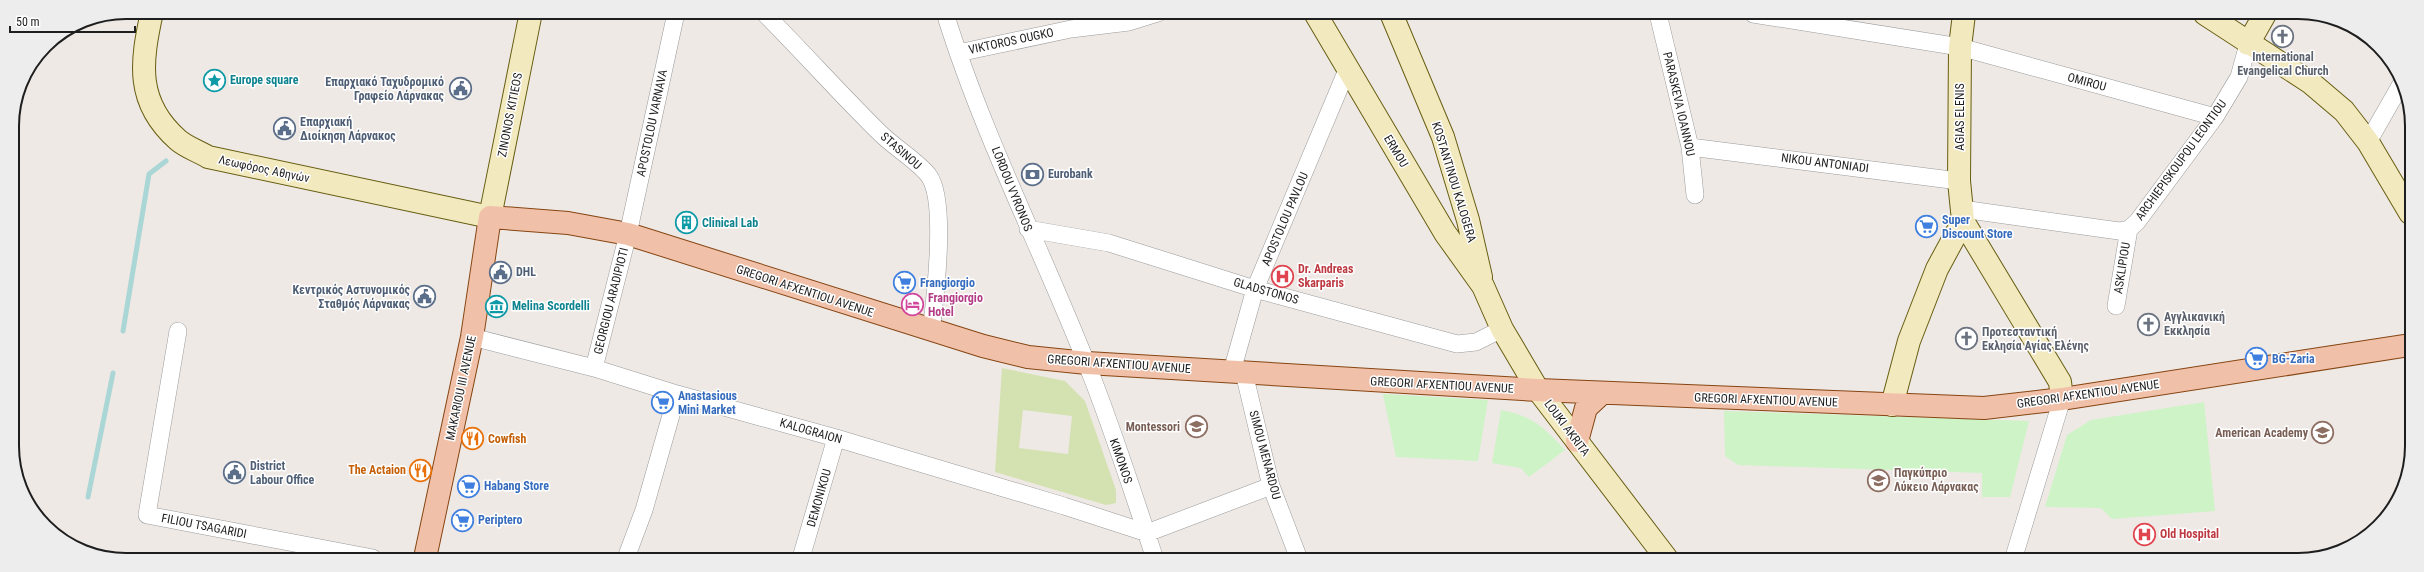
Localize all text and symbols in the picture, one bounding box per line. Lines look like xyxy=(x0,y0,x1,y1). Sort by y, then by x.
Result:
scale bar xyxy=(10,8,135,34)
text: 50 m xyxy=(16,15,40,29)
church icon: International Evangelical Church xyxy=(2270,23,2296,49)
street label: VIKTOROS OUGKO xyxy=(967,25,1055,57)
place label: International Evangelical Church xyxy=(2237,50,2329,78)
street label: PARASKEVA IOANNOU xyxy=(1660,51,1698,158)
place icon: Europe square xyxy=(202,67,228,93)
street label: APOSTOLOU VARNAVA xyxy=(634,68,670,178)
street label: OMIROU xyxy=(2066,70,2108,94)
street label: ZINONOS KITIEOS xyxy=(495,72,525,158)
place label: Europe square xyxy=(230,73,299,87)
place label: Επαρχιακό Ταχυδρομικό Γραφείο Λάρνακας xyxy=(325,75,445,103)
public building icon: Επαρχιακό Ταχυδρομικό Γραφείο Λάρνακας xyxy=(447,76,473,102)
street label: AGIAS ELENIS xyxy=(1953,83,1967,151)
street label: ARCHIEPISKOUPOU LEONTIOU xyxy=(2133,97,2230,223)
place label: Επαρχιακή Διοίκηση Λάρνακος xyxy=(300,115,396,143)
public building icon: Επαρχιακή Διοίκηση Λάρνακος xyxy=(272,116,298,142)
street label: KOSTANTINOU KALOGERA xyxy=(1429,120,1479,244)
street label: STASINOU xyxy=(878,129,924,173)
street label: ERMOU xyxy=(1381,132,1411,170)
street label: LORDOU VYRONOS xyxy=(989,145,1035,233)
street label: NIKOU ANTONIADI xyxy=(1780,151,1870,175)
street label: Λεωφόρος Αθηνών xyxy=(217,153,311,185)
bank icon: Eurobank xyxy=(1020,161,1046,187)
place label: Eurobank xyxy=(1048,167,1093,181)
street label: APOSTOLOU PAVLOU xyxy=(1259,170,1311,268)
building icon: Clinical Lab xyxy=(673,210,699,236)
place label: Super Discount Store xyxy=(1942,213,2013,241)
supermarket icon: Super Discount Store xyxy=(1913,214,1939,240)
place label: Clinical Lab xyxy=(702,216,758,230)
street label: ASKLIPIOU xyxy=(2111,241,2133,295)
street label: GEORGIOU ARADIPIOTI xyxy=(591,246,631,356)
public building icon: DHL xyxy=(488,259,514,285)
street label: GREGORI AFXENTIOU AVENUE xyxy=(735,262,875,320)
place label: Dr. Andreas Skarparis xyxy=(1298,262,1354,290)
hospital icon: Dr. Andreas Skarparis xyxy=(1270,263,1296,289)
place label: DHL xyxy=(516,265,536,279)
supermarket icon: Frangiorgio xyxy=(891,270,917,296)
street label: GLADSTONOS xyxy=(1232,275,1300,307)
place label: Frangiorgio xyxy=(920,276,975,290)
place label: Κεντρικός Αστυνομικός Σταθμός Λάρνακας xyxy=(292,283,411,311)
public building icon: Κεντρικός Αστυνομικός Σταθμός Λάρνακας xyxy=(412,284,438,310)
place label: Frangiorgio Hotel xyxy=(928,291,983,319)
hotel icon: Frangiorgio Hotel xyxy=(899,292,925,318)
museum icon: Melina Scordelli xyxy=(483,293,509,319)
place label: Melina Scordelli xyxy=(512,299,590,313)
place label: Αγγλικανική Εκκλησία xyxy=(2164,310,2225,338)
church icon: Αγγλικανική Εκκλησία xyxy=(2135,311,2161,337)
place label: Προτεσταντική Εκλησία Αγίας Ελένης xyxy=(1982,325,2089,353)
church icon: Προτεσταντική Εκλησία Αγίας Ελένης xyxy=(1953,326,1979,352)
street label: MAKARIOU III AVENUE xyxy=(443,334,479,442)
supermarket icon: BG-Zaria xyxy=(2243,346,2269,372)
street label: GREGORI AFXENTIOU AVENUE xyxy=(1047,352,1191,376)
place label: BG-Zaria xyxy=(2272,352,2315,366)
street label: GREGORI AFXENTIOU AVENUE xyxy=(1370,374,1514,396)
street label: GREGORI AFXENTIOU AVENUE xyxy=(2016,377,2160,411)
place label: Anastasious Mini Market xyxy=(678,389,738,417)
supermarket icon: Anastasious Mini Market xyxy=(649,390,675,416)
street label: GREGORI AFXENTIOU AVENUE xyxy=(1694,390,1838,410)
street label: LOUKI AKRITA xyxy=(1541,397,1593,459)
street label: SIMOU MENARDOU xyxy=(1246,409,1284,501)
school or university icon: Montessori xyxy=(1183,414,1209,440)
street label: KALOGRAION xyxy=(778,415,844,447)
place label: Montessori xyxy=(1126,420,1180,434)
school or university icon: American Academy xyxy=(2310,420,2336,446)
restaurant icon: Cowfish xyxy=(459,426,485,452)
place label: American Academy xyxy=(2215,426,2309,440)
place label: Cowfish xyxy=(488,432,526,446)
street label: KIMONOS xyxy=(1107,437,1135,485)
restaurant icon: The Actaion xyxy=(408,457,434,483)
place label: District Labour Office xyxy=(250,459,315,487)
public building icon: District Labour Office xyxy=(222,460,248,486)
place label: The Actaion xyxy=(348,463,406,477)
place label: Παγκύπριο Λύκειο Λάρνακας xyxy=(1894,466,1979,494)
street label: DEMONIKOU xyxy=(804,467,834,529)
school or university icon: Παγκύπριο Λύκειο Λάρνακας xyxy=(1866,467,1892,493)
supermarket icon: Habang Store xyxy=(456,473,482,499)
place label: Habang Store xyxy=(484,479,549,493)
supermarket icon: Periptero xyxy=(450,507,476,533)
street label: FILIOU TSAGARIDI xyxy=(160,511,248,541)
place label: Periptero xyxy=(478,513,523,527)
hospital icon: Old Hospital xyxy=(2132,521,2158,547)
place label: Old Hospital xyxy=(2160,527,2219,541)

